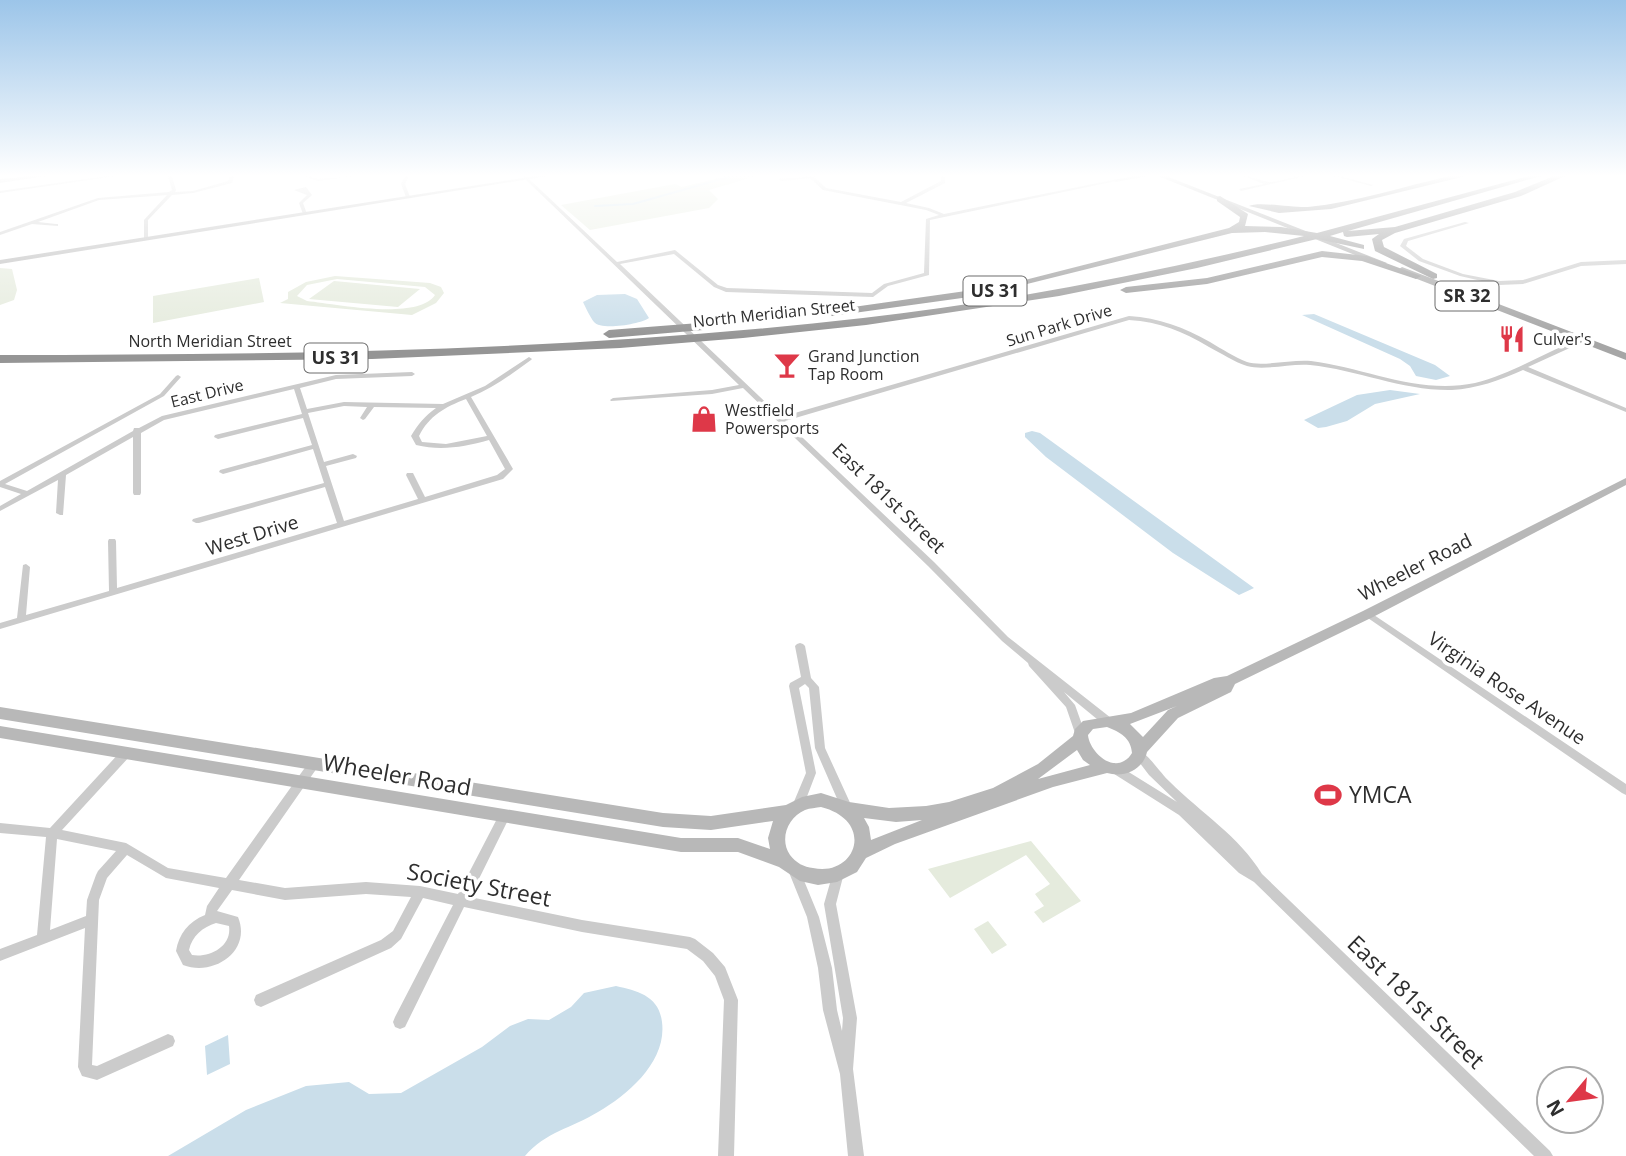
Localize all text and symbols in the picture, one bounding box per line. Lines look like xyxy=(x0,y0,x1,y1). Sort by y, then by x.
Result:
road number: US 31 xyxy=(964,276,1026,306)
road number: SR 32 xyxy=(1436,282,1498,310)
street label: North Meridian Street xyxy=(692,293,857,332)
street label: Sun Park Drive xyxy=(1004,298,1115,352)
restaurant icon: Culver's xyxy=(1497,324,1527,354)
place label: Culver's xyxy=(1533,328,1592,350)
street label: North Meridian Street xyxy=(128,330,292,352)
road number: US 31 xyxy=(304,344,368,372)
place label: Grand Junction Tap Room xyxy=(808,345,920,385)
bar icon: Grand Junction Tap Room xyxy=(772,350,802,380)
street label: East Drive xyxy=(168,373,246,413)
place label: Westfield Powersports xyxy=(725,399,819,439)
shop icon: Westfield Powersports xyxy=(689,404,719,434)
street label: East 181st Street xyxy=(827,437,952,559)
street label: West Drive xyxy=(203,509,301,561)
street label: Wheeler Road xyxy=(1354,527,1476,607)
street label: Virginia Rose Avenue xyxy=(1423,626,1591,750)
street label: Wheeler Road xyxy=(320,745,474,803)
place label: YMCA xyxy=(1349,778,1412,810)
sports icon: YMCA xyxy=(1313,780,1343,810)
street label: Society Street xyxy=(404,854,554,914)
street label: East 181st Street xyxy=(1341,927,1492,1075)
north arrow xyxy=(1535,1065,1605,1135)
text: N xyxy=(1540,1095,1570,1121)

